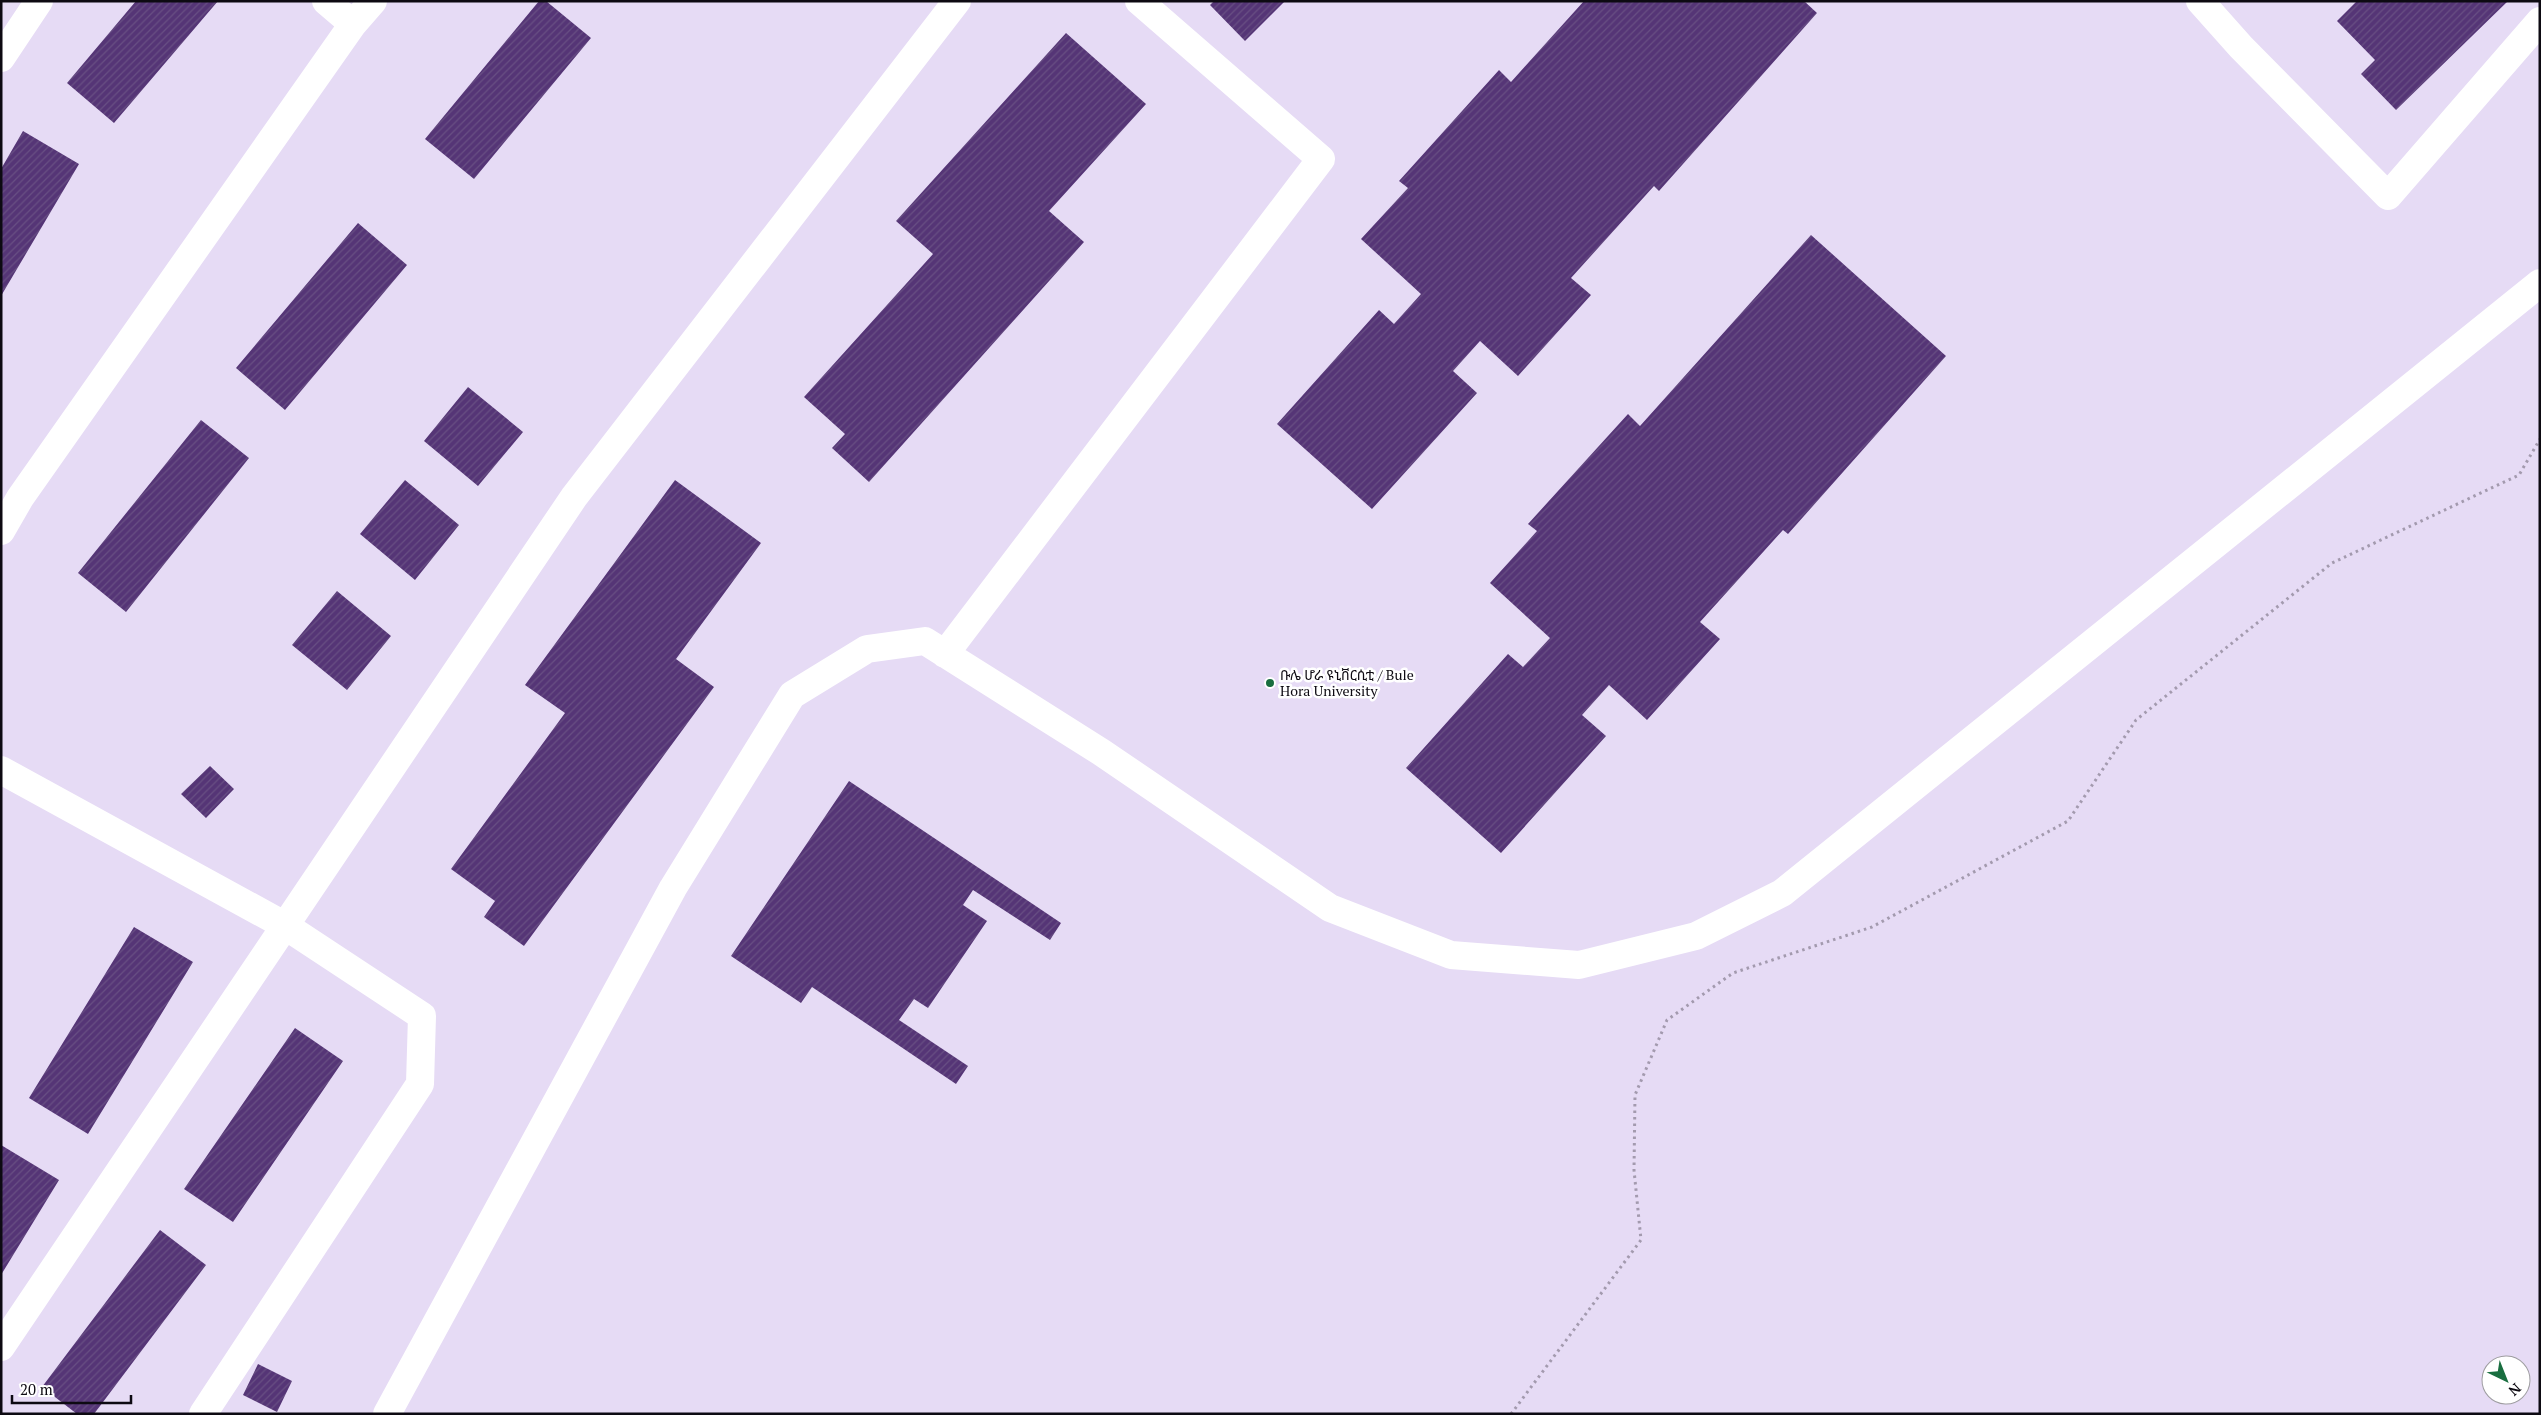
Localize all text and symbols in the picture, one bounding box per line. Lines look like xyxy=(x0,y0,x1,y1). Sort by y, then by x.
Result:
place label: ቡሌ ሆራ ዩኒቨርሲቲ / Bule Hora University xyxy=(1280,665,1414,700)
marker: ቡሌ ሆራ ዩኒቨርሲቲ / Bule Hora University xyxy=(1264,677,1276,689)
north arrow xyxy=(2481,1355,2531,1405)
scale bar xyxy=(12,1372,131,1404)
text: 20 m xyxy=(20,1379,53,1399)
text: N xyxy=(2505,1379,2526,1401)

